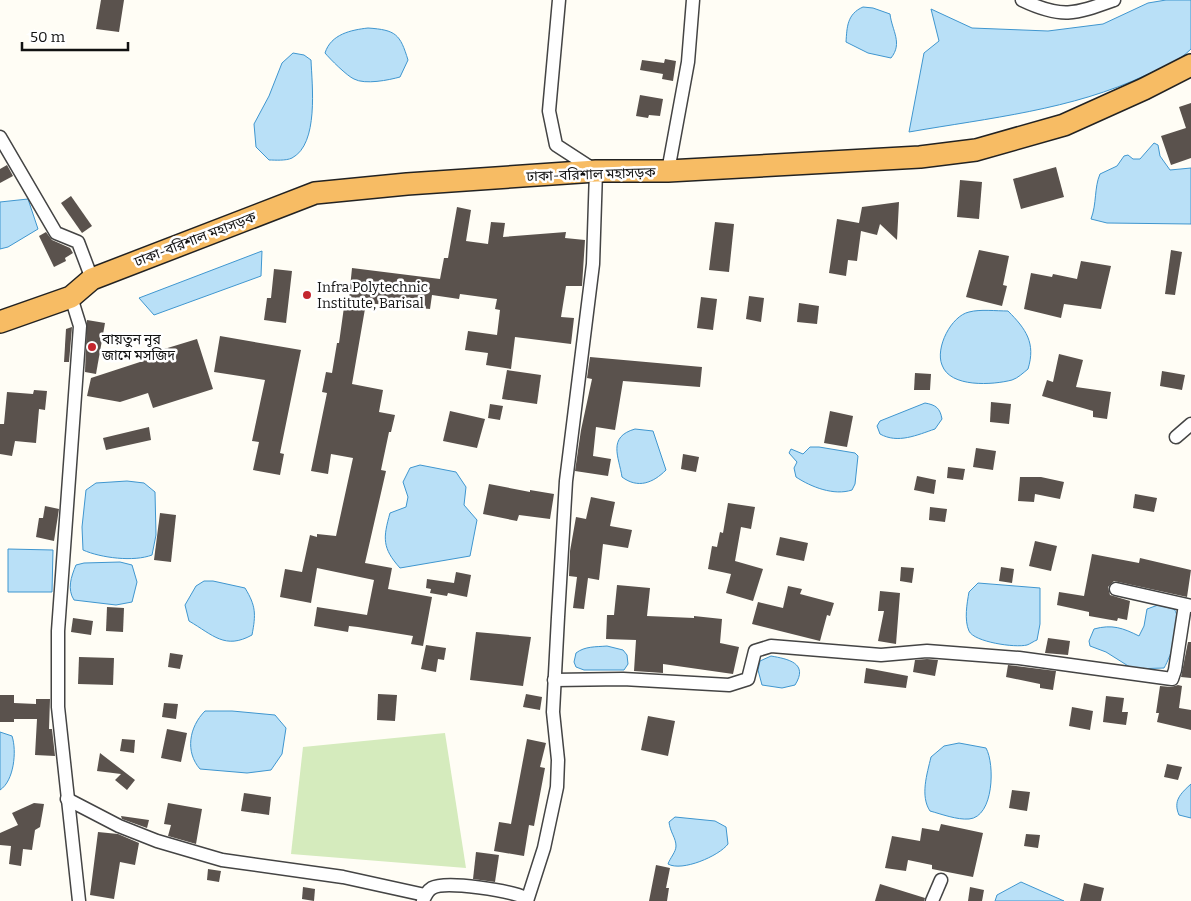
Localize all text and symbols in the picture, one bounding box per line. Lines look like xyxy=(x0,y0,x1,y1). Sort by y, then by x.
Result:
scale bar xyxy=(22,20,129,52)
text: 50 m xyxy=(30,28,66,46)
street label: ঢাকা-বরিশাল মহাসড়ক xyxy=(525,164,657,185)
street label: ঢাকা-বরিশাল মহাসড়ক xyxy=(131,208,259,271)
place label: Infra Polytechnic Institute, Barisal xyxy=(317,279,428,312)
marker: Infra Polytechnic Institute, Barisal xyxy=(301,289,313,301)
place label: বায়তুন নূর জামে মসজিদ xyxy=(101,331,175,364)
marker: বায়তুন নূর জামে মসজিদ xyxy=(86,341,98,353)

